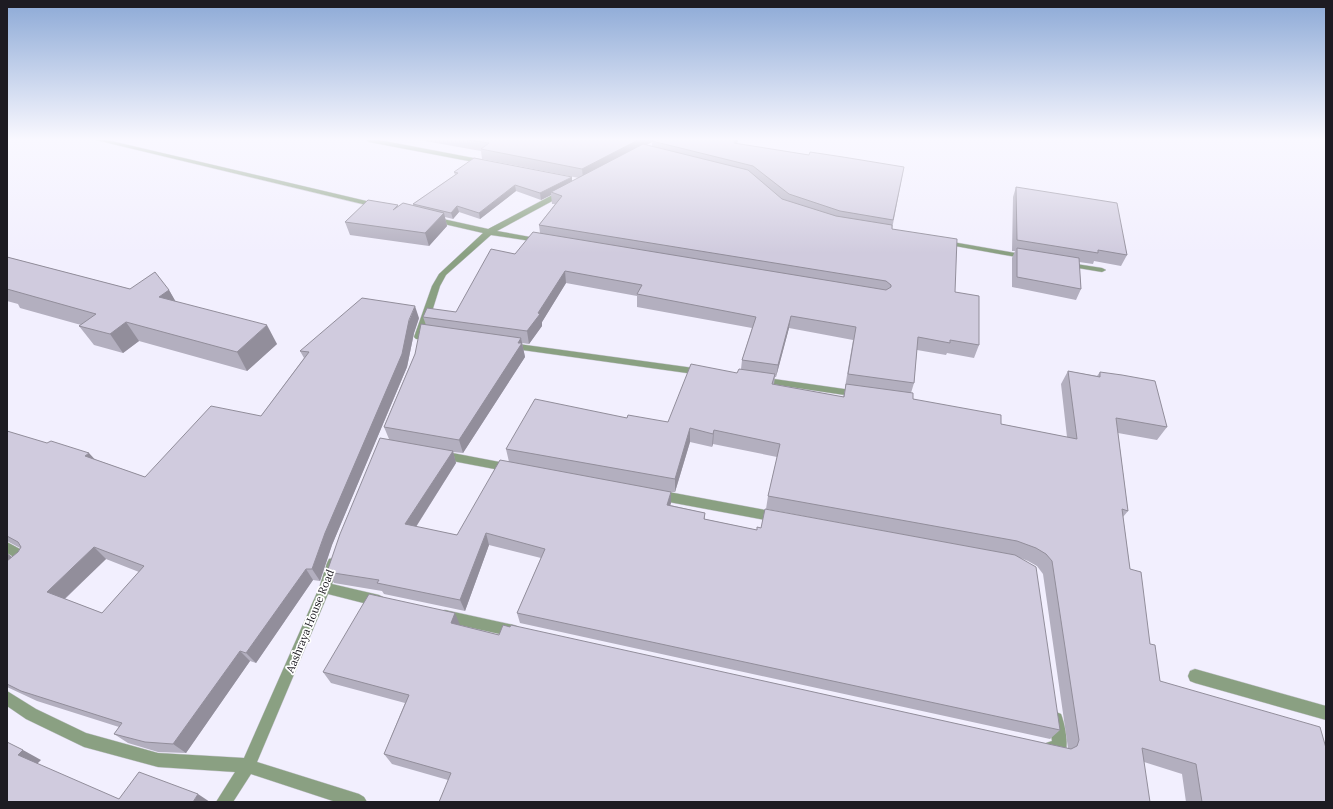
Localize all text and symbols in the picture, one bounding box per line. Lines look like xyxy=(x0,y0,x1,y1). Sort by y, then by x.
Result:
street label: Aashraya House Road xyxy=(283,567,337,676)

